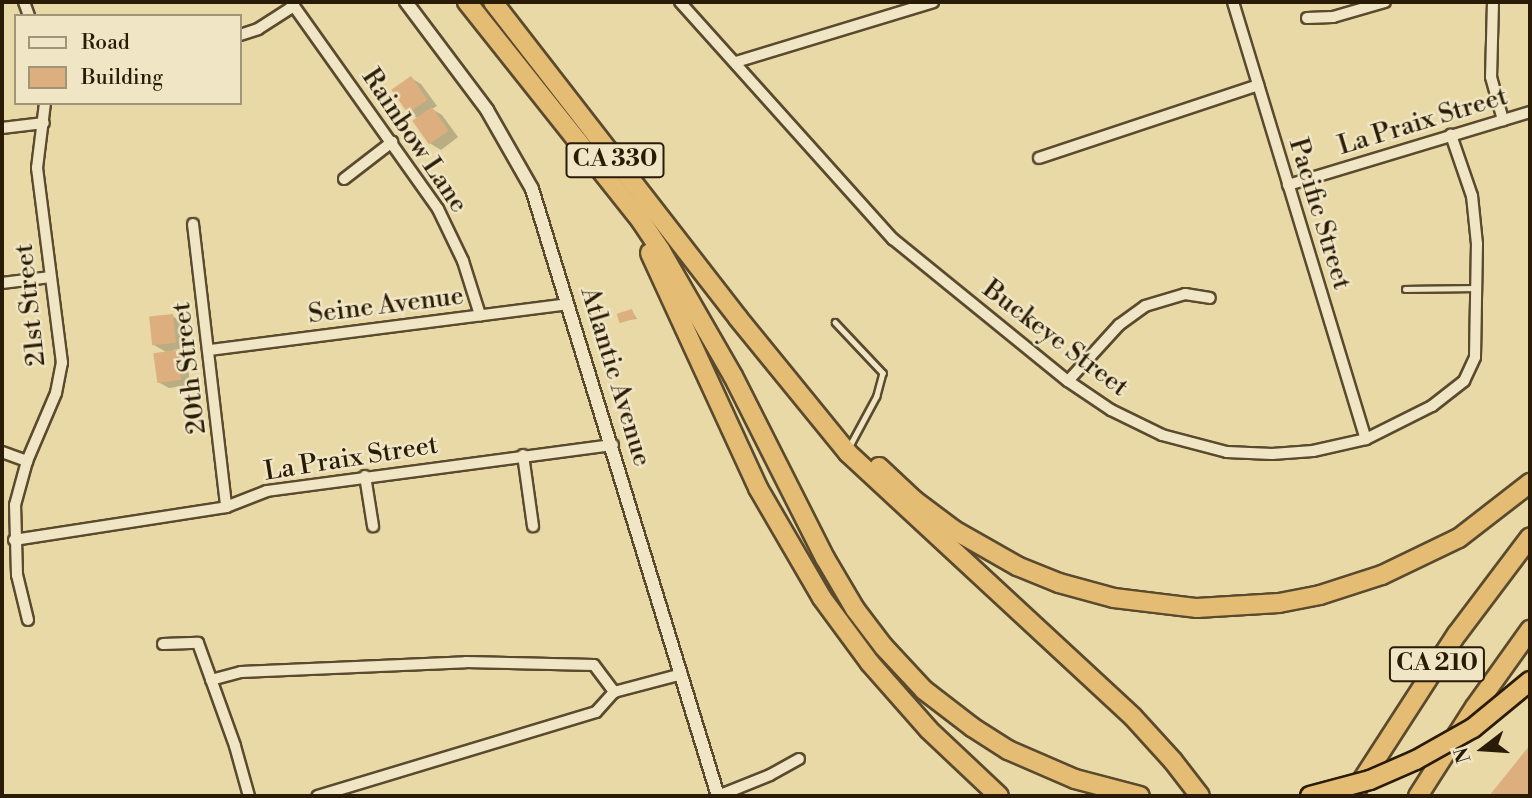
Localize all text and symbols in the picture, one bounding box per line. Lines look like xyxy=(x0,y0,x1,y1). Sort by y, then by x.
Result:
legend xyxy=(14,14,242,105)
text: Road xyxy=(81,30,130,56)
street label: Rainbow Lane xyxy=(354,63,474,219)
text: Building xyxy=(81,65,163,91)
street label: La Praix Street xyxy=(1335,81,1511,163)
street label: Pacific Street xyxy=(1281,135,1357,293)
road number: CA 330 xyxy=(564,140,666,180)
street label: 21st Street xyxy=(9,242,53,368)
street label: Buckeye Street xyxy=(976,274,1134,404)
street label: Seine Avenue xyxy=(307,281,465,331)
street label: Atlantic Avenue xyxy=(573,284,657,470)
street label: 20th Street xyxy=(166,300,214,436)
street label: La Praix Street xyxy=(262,430,440,488)
road number: CA 210 xyxy=(1388,644,1486,684)
north arrow xyxy=(1448,714,1518,784)
text: N xyxy=(1449,744,1477,766)

